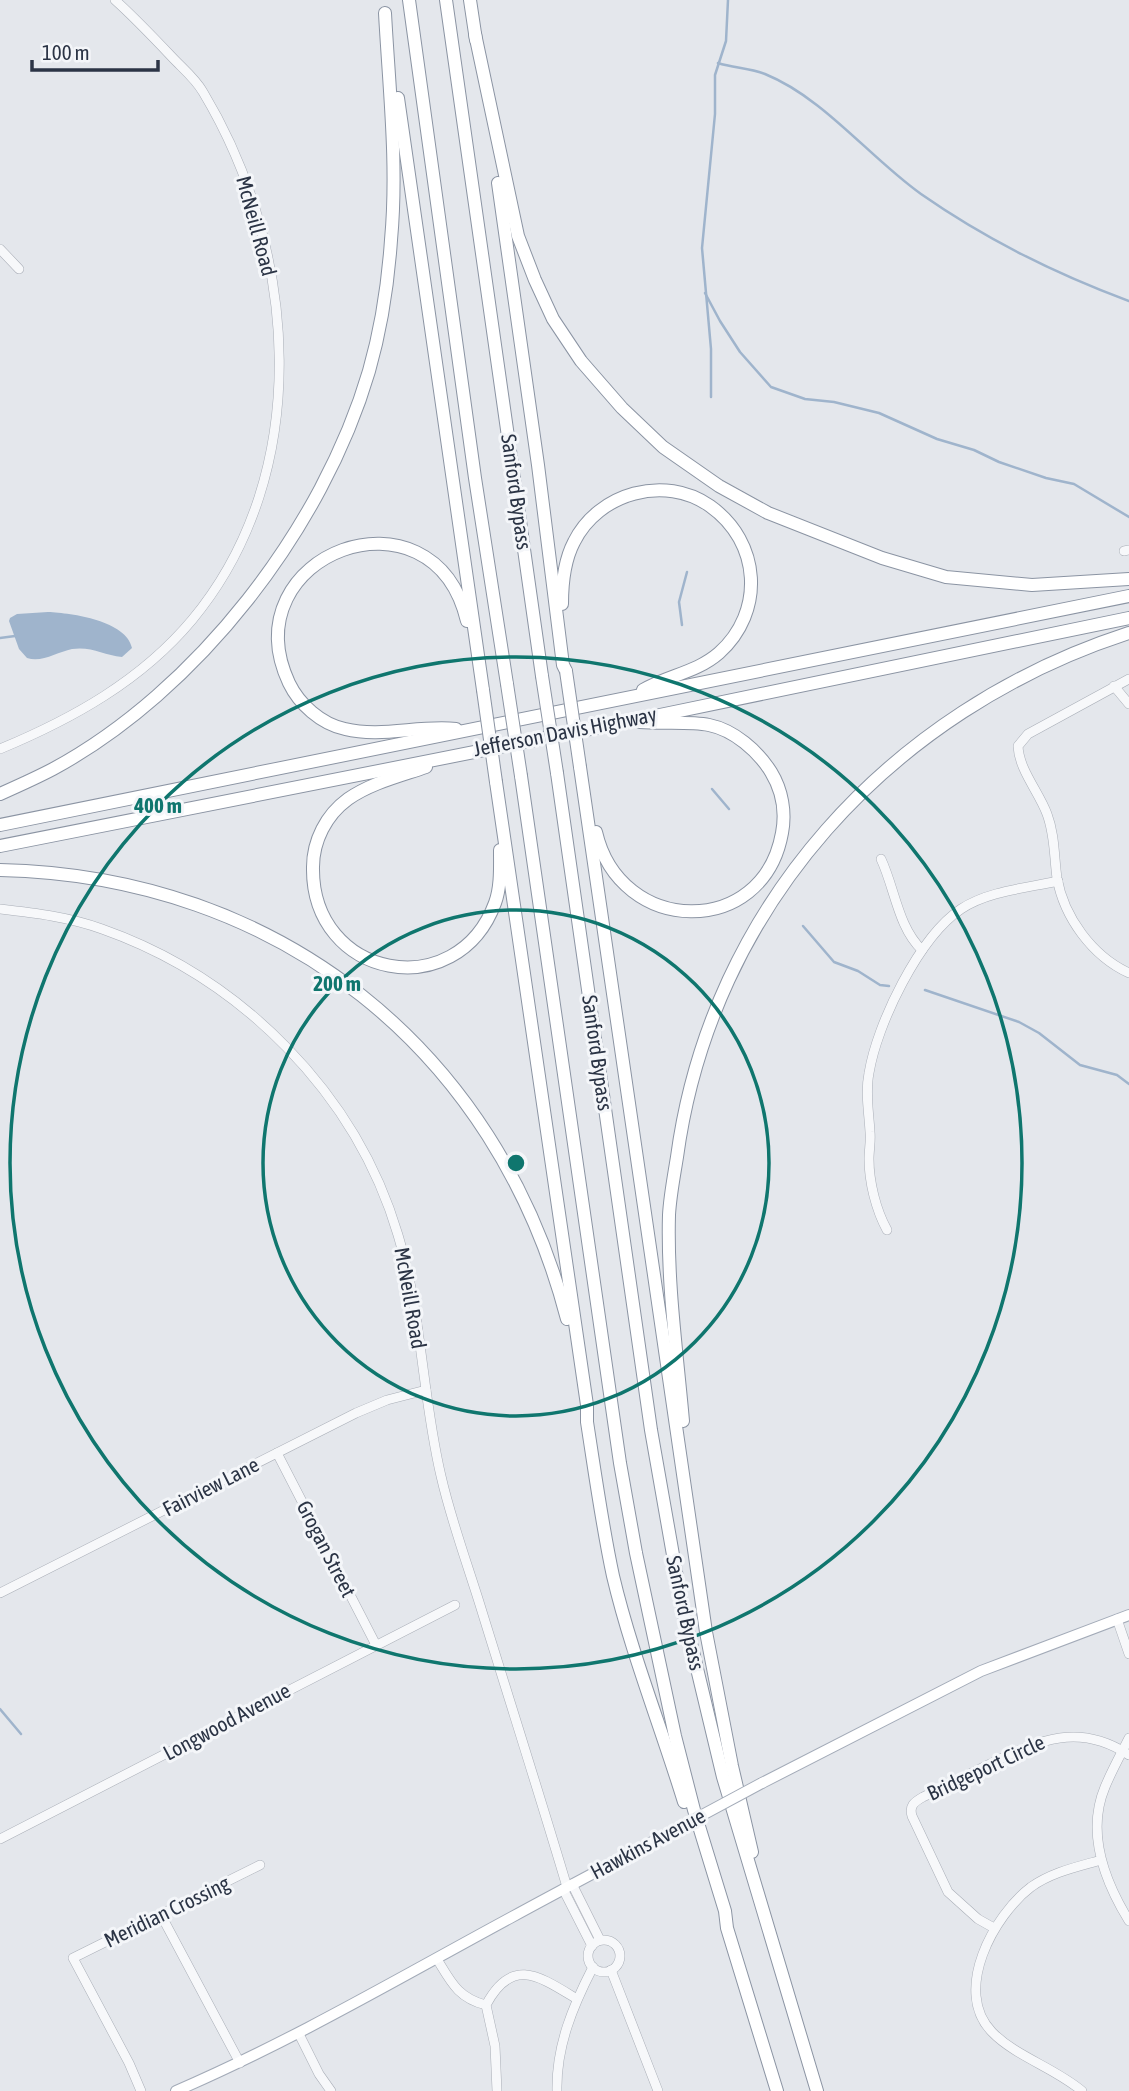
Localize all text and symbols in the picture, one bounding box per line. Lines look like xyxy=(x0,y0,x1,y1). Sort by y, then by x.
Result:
scale bar xyxy=(32,28,158,72)
text: 100 m xyxy=(42,40,90,64)
street label: McNeill Road xyxy=(232,173,282,278)
street label: Sanford Bypass xyxy=(497,432,537,551)
street label: Jefferson Davis Highway xyxy=(471,701,659,761)
text: 400 m xyxy=(133,793,182,817)
text: 200 m xyxy=(313,971,361,995)
street label: Sanford Bypass xyxy=(578,993,618,1112)
centre of rings xyxy=(504,1151,528,1175)
street label: McNeill Road xyxy=(390,1245,432,1350)
street label: Fairview Lane xyxy=(158,1452,263,1521)
street label: Grogan Street xyxy=(292,1496,361,1601)
street label: Sanford Bypass xyxy=(662,1553,710,1672)
street label: Longwood Avenue xyxy=(159,1678,294,1765)
street label: Bridgeport Circle xyxy=(923,1729,1048,1805)
street label: Hawkins Avenue xyxy=(586,1803,709,1883)
street label: Meridian Crossing xyxy=(100,1870,233,1952)

